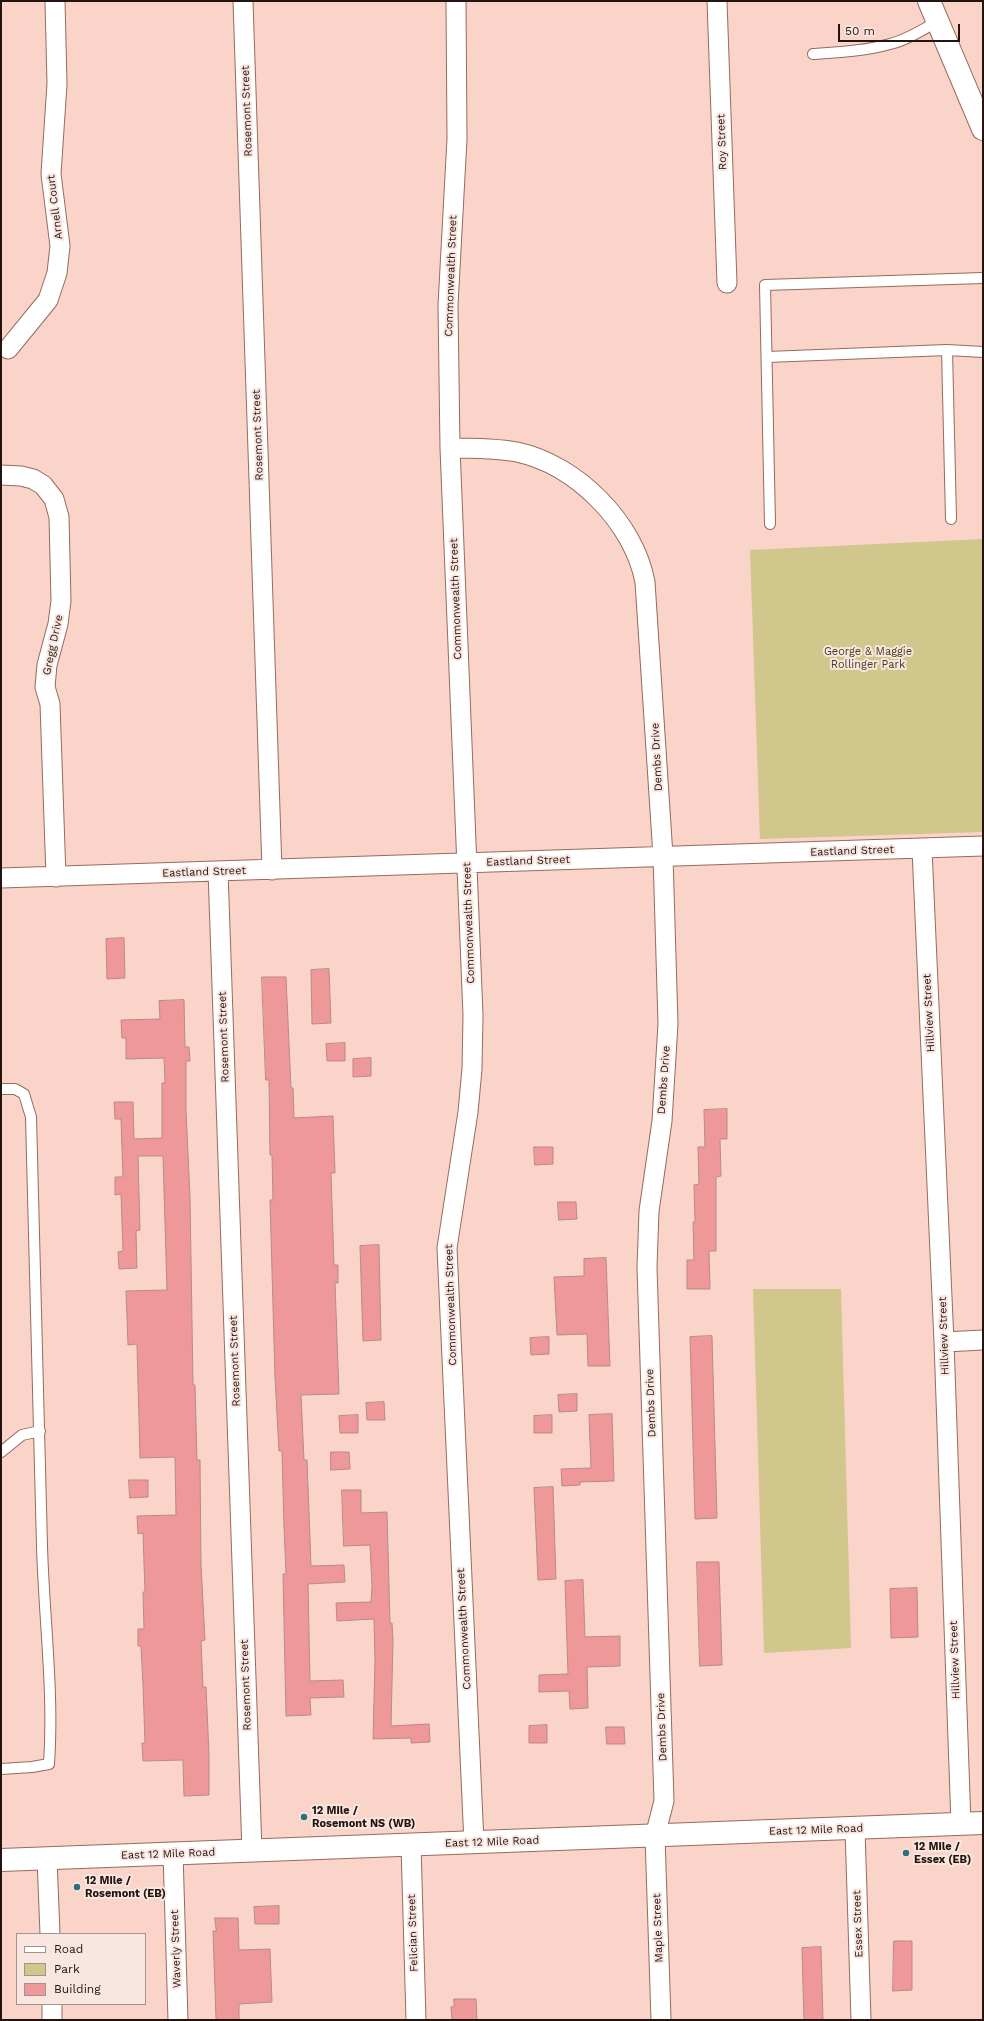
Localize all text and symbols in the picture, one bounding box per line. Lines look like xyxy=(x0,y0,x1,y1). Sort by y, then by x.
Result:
scale bar xyxy=(840,16,962,42)
text: 50 m xyxy=(845,24,875,38)
street label: Rosemont Street xyxy=(239,65,255,157)
street label: Roy Street xyxy=(714,114,730,170)
street label: Arnell Court xyxy=(44,174,66,240)
street label: Commonwealth Street xyxy=(442,215,460,337)
street label: Rosemont Street xyxy=(250,389,266,481)
street label: Commonwealth Street xyxy=(447,538,465,660)
street label: Gregg Drive xyxy=(40,614,66,676)
park label: George & Maggie Rollinger Park xyxy=(824,645,912,671)
street label: Dembs Drive xyxy=(649,722,665,792)
street label: Eastland Street xyxy=(810,843,894,859)
street label: Eastland Street xyxy=(486,853,570,869)
street label: Commonwealth Street xyxy=(460,862,478,984)
street label: Eastland Street xyxy=(162,864,246,880)
street label: Hillview Street xyxy=(920,973,938,1053)
street label: Rosemont Street xyxy=(216,991,232,1083)
street label: Dembs Drive xyxy=(655,1045,673,1115)
street label: Commonwealth Street xyxy=(442,1244,460,1366)
street label: Hillview Street xyxy=(936,1297,952,1375)
street label: Rosemont Street xyxy=(227,1315,243,1407)
street label: Dembs Drive xyxy=(643,1369,659,1437)
street label: Commonwealth Street xyxy=(454,1568,474,1690)
street label: Hillview Street xyxy=(947,1621,963,1699)
street label: Rosemont Street xyxy=(238,1639,254,1731)
street label: Dembs Drive xyxy=(654,1693,670,1761)
place label: 12 Mile / Rosemont NS (WB) xyxy=(312,1804,415,1830)
marker: 12 Mile / Rosemont NS (WB) xyxy=(299,1812,309,1822)
street label: East 12 Mile Road xyxy=(769,1822,863,1838)
street label: East 12 Mile Road xyxy=(445,1834,539,1850)
place label: 12 Mile / Essex (EB) xyxy=(914,1840,971,1866)
street label: East 12 Mile Road xyxy=(121,1846,215,1862)
marker: 12 Mile / Essex (EB) xyxy=(901,1848,911,1858)
place label: 12 Mile / Rosemont (EB) xyxy=(85,1874,166,1900)
marker: 12 Mile / Rosemont (EB) xyxy=(72,1882,82,1892)
street label: Essex Street xyxy=(850,1890,866,1958)
street label: Maple Street xyxy=(650,1893,666,1963)
street label: Felician Street xyxy=(405,1894,421,1972)
street label: Waverly Street xyxy=(168,1910,184,1988)
legend xyxy=(16,1933,146,2005)
text: Road xyxy=(54,1942,83,1956)
text: Park xyxy=(54,1962,80,1976)
text: Building xyxy=(54,1982,101,1996)

